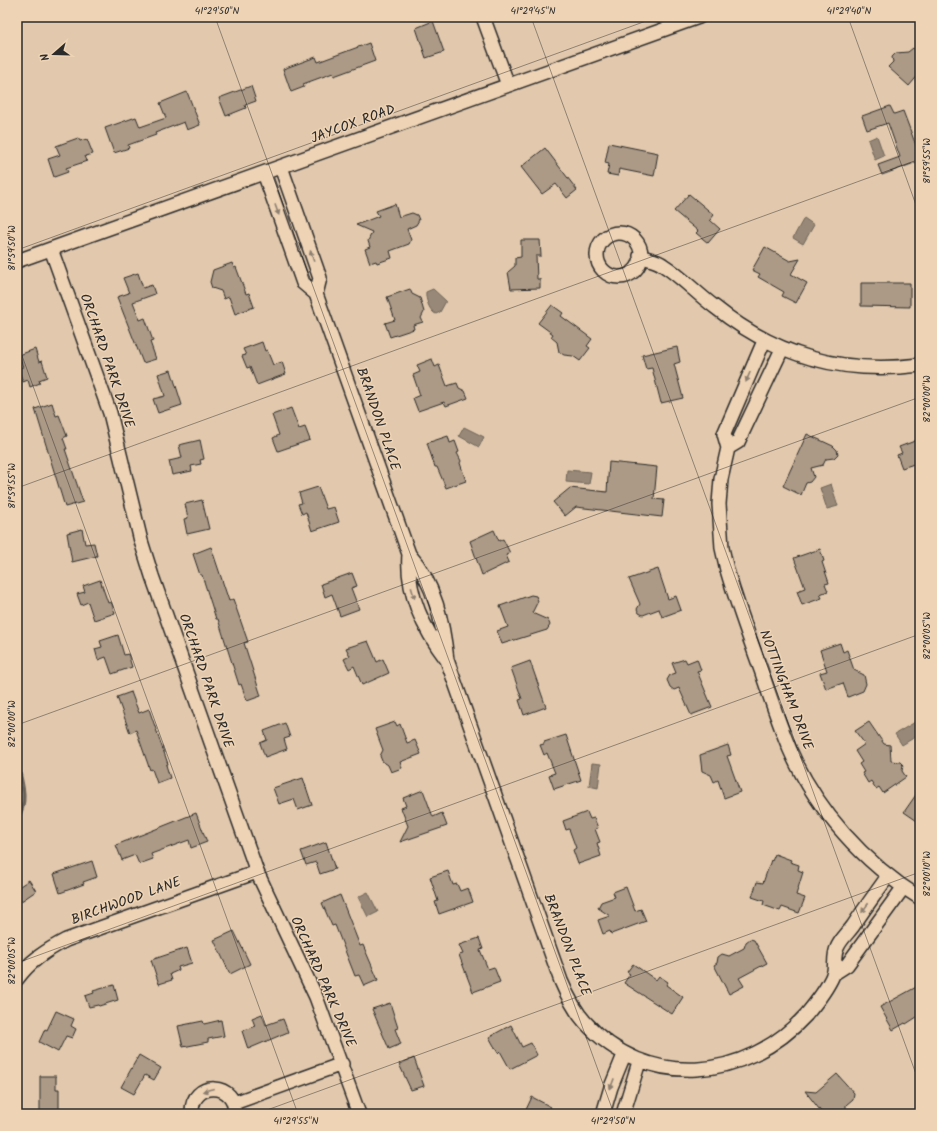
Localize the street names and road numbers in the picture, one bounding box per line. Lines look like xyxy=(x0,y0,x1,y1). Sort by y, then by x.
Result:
street label: JAYCOX ROAD xyxy=(308,98,398,150)
street label: ORCHARD PARK DRIVE xyxy=(74,291,141,432)
street label: BRANDON PLACE xyxy=(350,364,406,474)
street label: ORCHARD PARK DRIVE xyxy=(173,611,240,752)
street label: NOTTINGHAM DRIVE xyxy=(753,627,819,754)
street label: BIRCHWOOD LANE xyxy=(68,871,185,931)
street label: BRANDON PLACE xyxy=(537,891,597,1000)
street label: ORCHARD PARK DRIVE xyxy=(284,913,362,1052)

